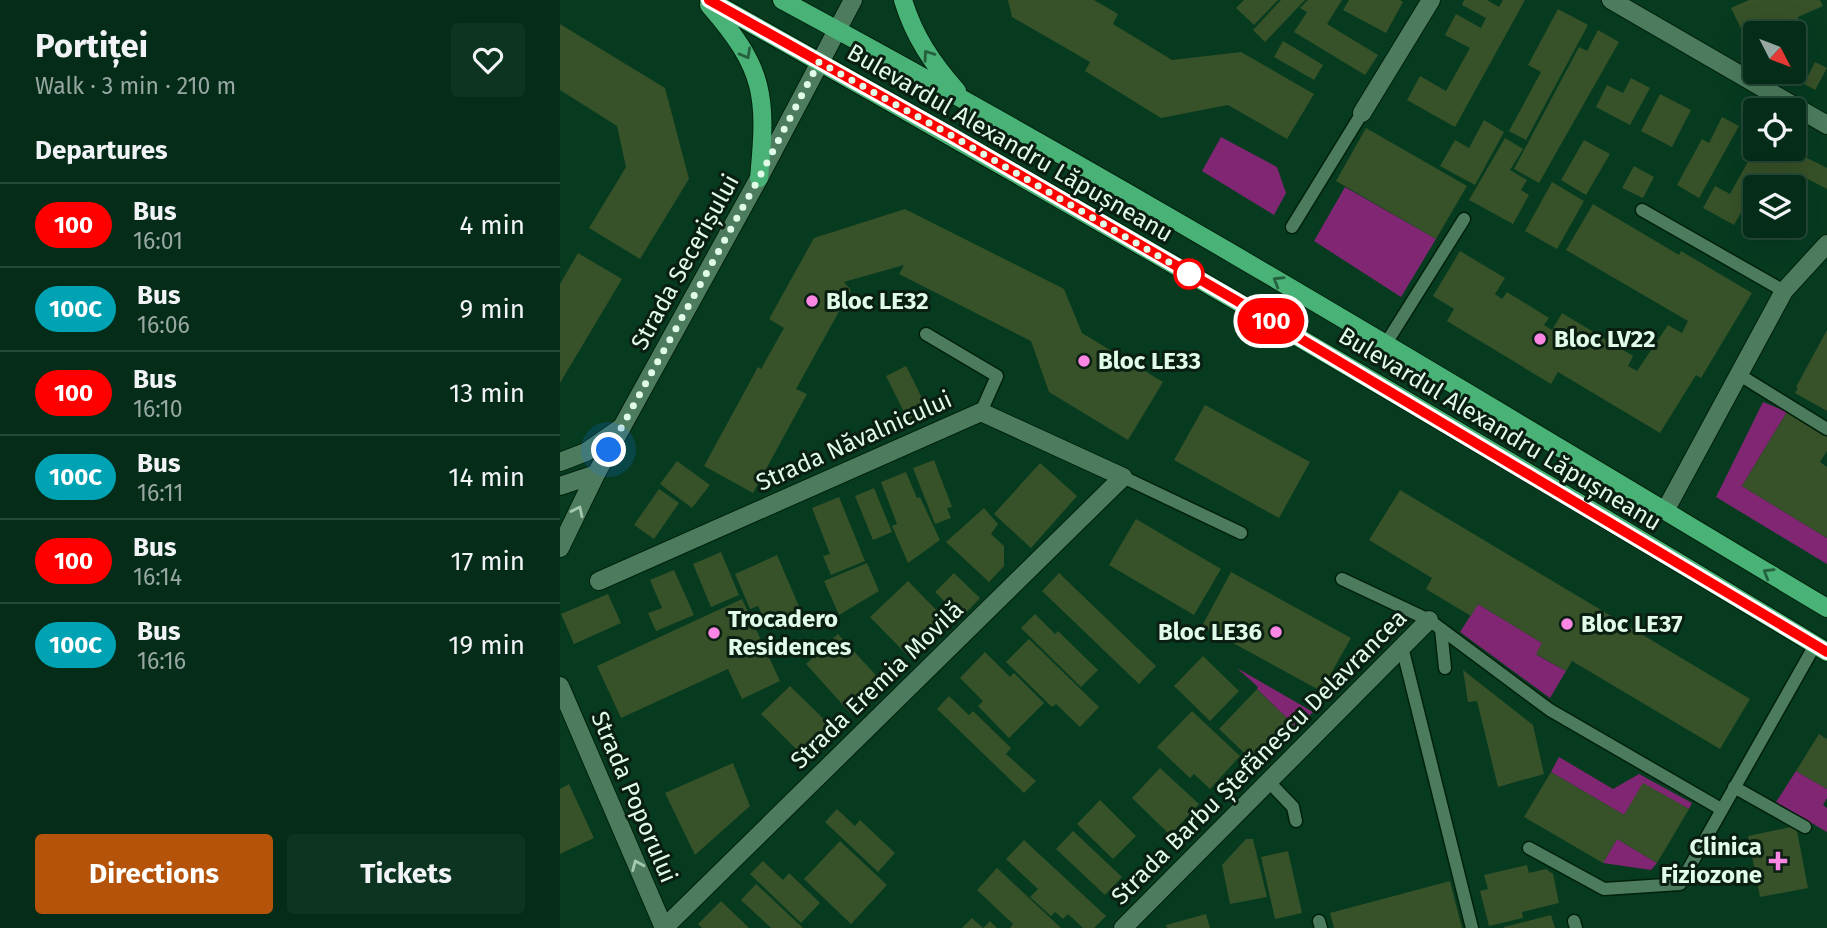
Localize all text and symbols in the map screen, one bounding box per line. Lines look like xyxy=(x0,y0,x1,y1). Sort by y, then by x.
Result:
north arrow xyxy=(1743,21,1806,84)
map controls xyxy=(1743,21,1806,238)
button: heart xyxy=(451,23,525,97)
text: Portiței xyxy=(35,26,148,66)
street label: Bulevardul Alexandru Lăpușneanu xyxy=(842,38,1178,249)
one-way arrow xyxy=(737,47,751,59)
one-way arrow xyxy=(924,50,936,63)
text: Walk · 3 min · 210 m xyxy=(35,72,236,100)
button: locate xyxy=(1743,98,1806,161)
text: Departures xyxy=(35,135,168,166)
street label: Strada Secerișului xyxy=(625,169,746,355)
button: layers xyxy=(1743,175,1806,238)
text: Bus xyxy=(133,196,176,227)
text: 4 min xyxy=(459,210,525,241)
text: 100 xyxy=(54,211,93,239)
text: 16:01 xyxy=(133,227,183,255)
unlabelled marker xyxy=(1174,259,1204,289)
one-way arrow xyxy=(1272,277,1285,290)
text: Bus xyxy=(137,280,181,311)
place label: Bloc LE32 xyxy=(826,287,929,315)
marker: Bloc LE32 xyxy=(804,293,820,309)
text: 9 min xyxy=(460,294,525,325)
text: 100C xyxy=(49,295,102,323)
line badge: 100 xyxy=(1231,298,1311,344)
text: 100 xyxy=(1251,307,1291,335)
text: 16:06 xyxy=(137,311,190,339)
street label: Bulevardul Alexandru Lăpușneanu xyxy=(1333,321,1666,537)
place label: Bloc LV22 xyxy=(1554,325,1656,353)
marker: Bloc LV22 xyxy=(1532,331,1548,347)
place label: Bloc LE33 xyxy=(1098,347,1201,375)
marker: Bloc LE33 xyxy=(1076,353,1092,369)
text: Bus xyxy=(133,364,176,395)
text: 13 min xyxy=(449,378,525,409)
text: 100 xyxy=(54,379,93,407)
street label: Strada Năvalnicului xyxy=(752,385,956,497)
text: 16:10 xyxy=(133,395,183,423)
your location xyxy=(591,432,626,467)
text: Bus xyxy=(137,448,181,479)
text: 14 min xyxy=(448,462,525,493)
text: 100C xyxy=(49,463,102,491)
text: 16:11 xyxy=(137,479,183,507)
one-way arrow xyxy=(570,506,584,518)
text: Bus xyxy=(133,532,176,563)
text: 17 min xyxy=(450,546,525,577)
text: 100 xyxy=(54,547,93,575)
text: 16:14 xyxy=(133,563,182,591)
one-way arrow xyxy=(1763,568,1776,581)
street label: Strada Eremia Movilă xyxy=(785,595,969,775)
street label: Strada Barbu Ștefănescu Delavrancea xyxy=(1106,604,1413,911)
place label: Trocadero Residences xyxy=(728,605,852,661)
place label: Bloc LE37 xyxy=(1581,610,1683,638)
text: Bus xyxy=(137,616,181,647)
marker: Bloc LE37 xyxy=(1559,616,1575,632)
place label: Bloc LE36 xyxy=(1158,618,1262,646)
marker: Bloc LE36 xyxy=(1268,624,1284,640)
marker: Trocadero Residences xyxy=(706,625,722,641)
text: 19 min xyxy=(448,630,525,661)
text: 100C xyxy=(49,631,102,659)
text: 16:16 xyxy=(137,647,186,675)
street label: Strada Poporului xyxy=(585,707,683,887)
place label: Clinica Fiziozone xyxy=(1661,833,1762,889)
button: Directions xyxy=(35,834,273,914)
button: Tickets xyxy=(287,834,525,914)
marker: Clinica Fiziozone xyxy=(1768,851,1788,871)
one-way arrow xyxy=(631,860,645,873)

